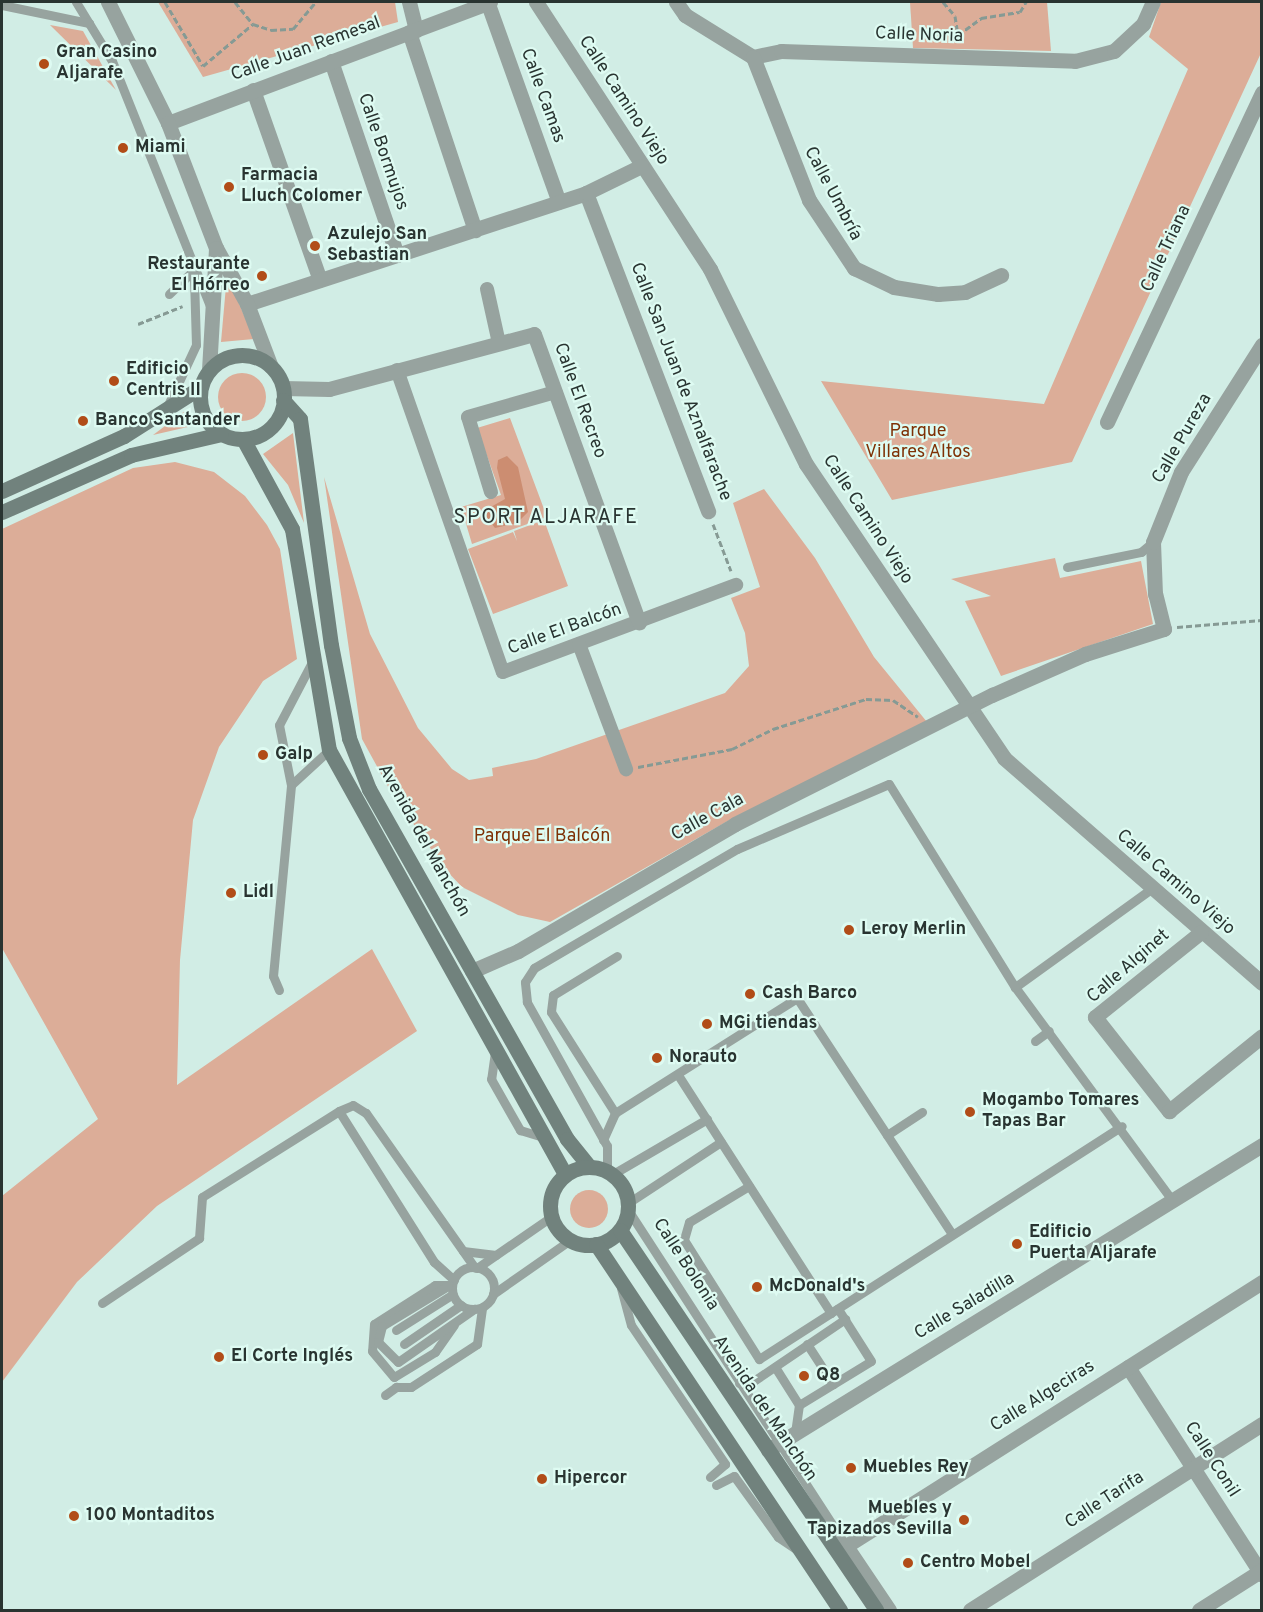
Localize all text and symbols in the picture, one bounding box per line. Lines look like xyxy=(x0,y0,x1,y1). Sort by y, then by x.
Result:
street label: Calle Juan Remesal xyxy=(228,13,384,87)
street label: Calle Noria xyxy=(875,24,963,48)
street label: Calle Camino Viejo xyxy=(573,32,673,170)
place label: Gran Casino Aljarafe xyxy=(56,43,157,86)
street label: Calle Camas xyxy=(515,46,569,146)
marker: Gran Casino Aljarafe xyxy=(37,57,51,71)
street label: Calle Bormujos xyxy=(352,91,412,213)
place label: Miami xyxy=(135,137,186,159)
marker: Miami xyxy=(116,141,130,155)
street label: Calle Umbría xyxy=(798,143,866,245)
place label: Farmacia Lluch Colomer xyxy=(241,166,362,208)
marker: Farmacia Lluch Colomer xyxy=(222,180,236,194)
street label: Calle Triana xyxy=(1137,202,1197,296)
place label: Azulejo San Sebastian xyxy=(327,225,427,268)
marker: Azulejo San Sebastian xyxy=(308,239,322,253)
place label: Restaurante El Hórreo xyxy=(147,255,250,298)
street label: Calle San Juan de Aznalfarache xyxy=(624,259,736,505)
marker: Restaurante El Hórreo xyxy=(255,269,269,283)
street label: Calle El Recreo xyxy=(548,340,610,462)
place label: Edificio Centris II xyxy=(126,360,201,403)
marker: Edificio Centris II xyxy=(107,374,121,388)
street label: Calle Pureza xyxy=(1149,390,1217,488)
place label: Banco Santander xyxy=(95,410,240,432)
marker: Banco Santander xyxy=(76,414,90,428)
park label: Parque Villares Altos xyxy=(865,422,971,464)
street label: Calle Camino Viejo xyxy=(817,451,917,589)
district label: SPORT ALJARAFE xyxy=(453,506,639,530)
street label: Calle El Balcón xyxy=(505,599,625,661)
place label: Galp xyxy=(275,744,313,766)
marker: Galp xyxy=(256,748,270,762)
street label: Avenida del Manchón xyxy=(372,761,474,921)
street label: Calle Cala xyxy=(668,789,748,847)
street label: Calle Camino Viejo xyxy=(1111,825,1239,941)
park label: Parque El Balcón xyxy=(474,826,610,848)
place label: Lidl xyxy=(243,882,274,904)
marker: Lidl xyxy=(224,886,238,900)
place label: Leroy Merlin xyxy=(861,919,966,941)
marker: Leroy Merlin xyxy=(842,923,856,937)
street label: Calle Alginet xyxy=(1083,925,1175,1009)
place label: Cash Barco xyxy=(762,983,857,1005)
marker: Cash Barco xyxy=(743,987,757,1001)
place label: MGi tiendas xyxy=(719,1013,817,1035)
marker: MGi tiendas xyxy=(700,1017,714,1031)
place label: Norauto xyxy=(669,1047,737,1069)
marker: Norauto xyxy=(650,1051,664,1065)
place label: Mogambo Tomares Tapas Bar xyxy=(982,1091,1139,1134)
marker: Mogambo Tomares Tapas Bar xyxy=(963,1105,977,1119)
street label: Calle Bolonia xyxy=(647,1215,723,1315)
place label: Edificio Puerta Aljarafe xyxy=(1029,1223,1158,1266)
marker: Edificio Puerta Aljarafe xyxy=(1010,1237,1024,1251)
street label: Calle Saladilla xyxy=(911,1269,1019,1345)
place label: McDonald's xyxy=(769,1276,865,1298)
marker: McDonald's xyxy=(750,1280,764,1294)
street label: Avenida del Manchón xyxy=(707,1332,821,1486)
place label: El Corte Inglés xyxy=(231,1346,353,1368)
marker: El Corte Inglés xyxy=(212,1350,226,1364)
street label: Calle Algeciras xyxy=(987,1356,1099,1438)
place label: Q8 xyxy=(816,1365,840,1387)
marker: Q8 xyxy=(797,1369,811,1383)
street label: Calle Conil xyxy=(1179,1418,1243,1502)
place label: Muebles Rey xyxy=(863,1457,969,1479)
marker: Muebles Rey xyxy=(844,1461,858,1475)
street label: Calle Tarifa xyxy=(1061,1467,1149,1535)
place label: Hipercor xyxy=(554,1468,627,1490)
marker: Hipercor xyxy=(535,1472,549,1486)
place label: Muebles y Tapizados Sevilla xyxy=(807,1499,952,1541)
place label: 100 Montaditos xyxy=(86,1505,215,1527)
marker: 100 Montaditos xyxy=(67,1509,81,1523)
marker: Muebles y Tapizados Sevilla xyxy=(957,1513,971,1527)
place label: Centro Mobel xyxy=(920,1552,1031,1574)
marker: Centro Mobel xyxy=(901,1556,915,1570)

